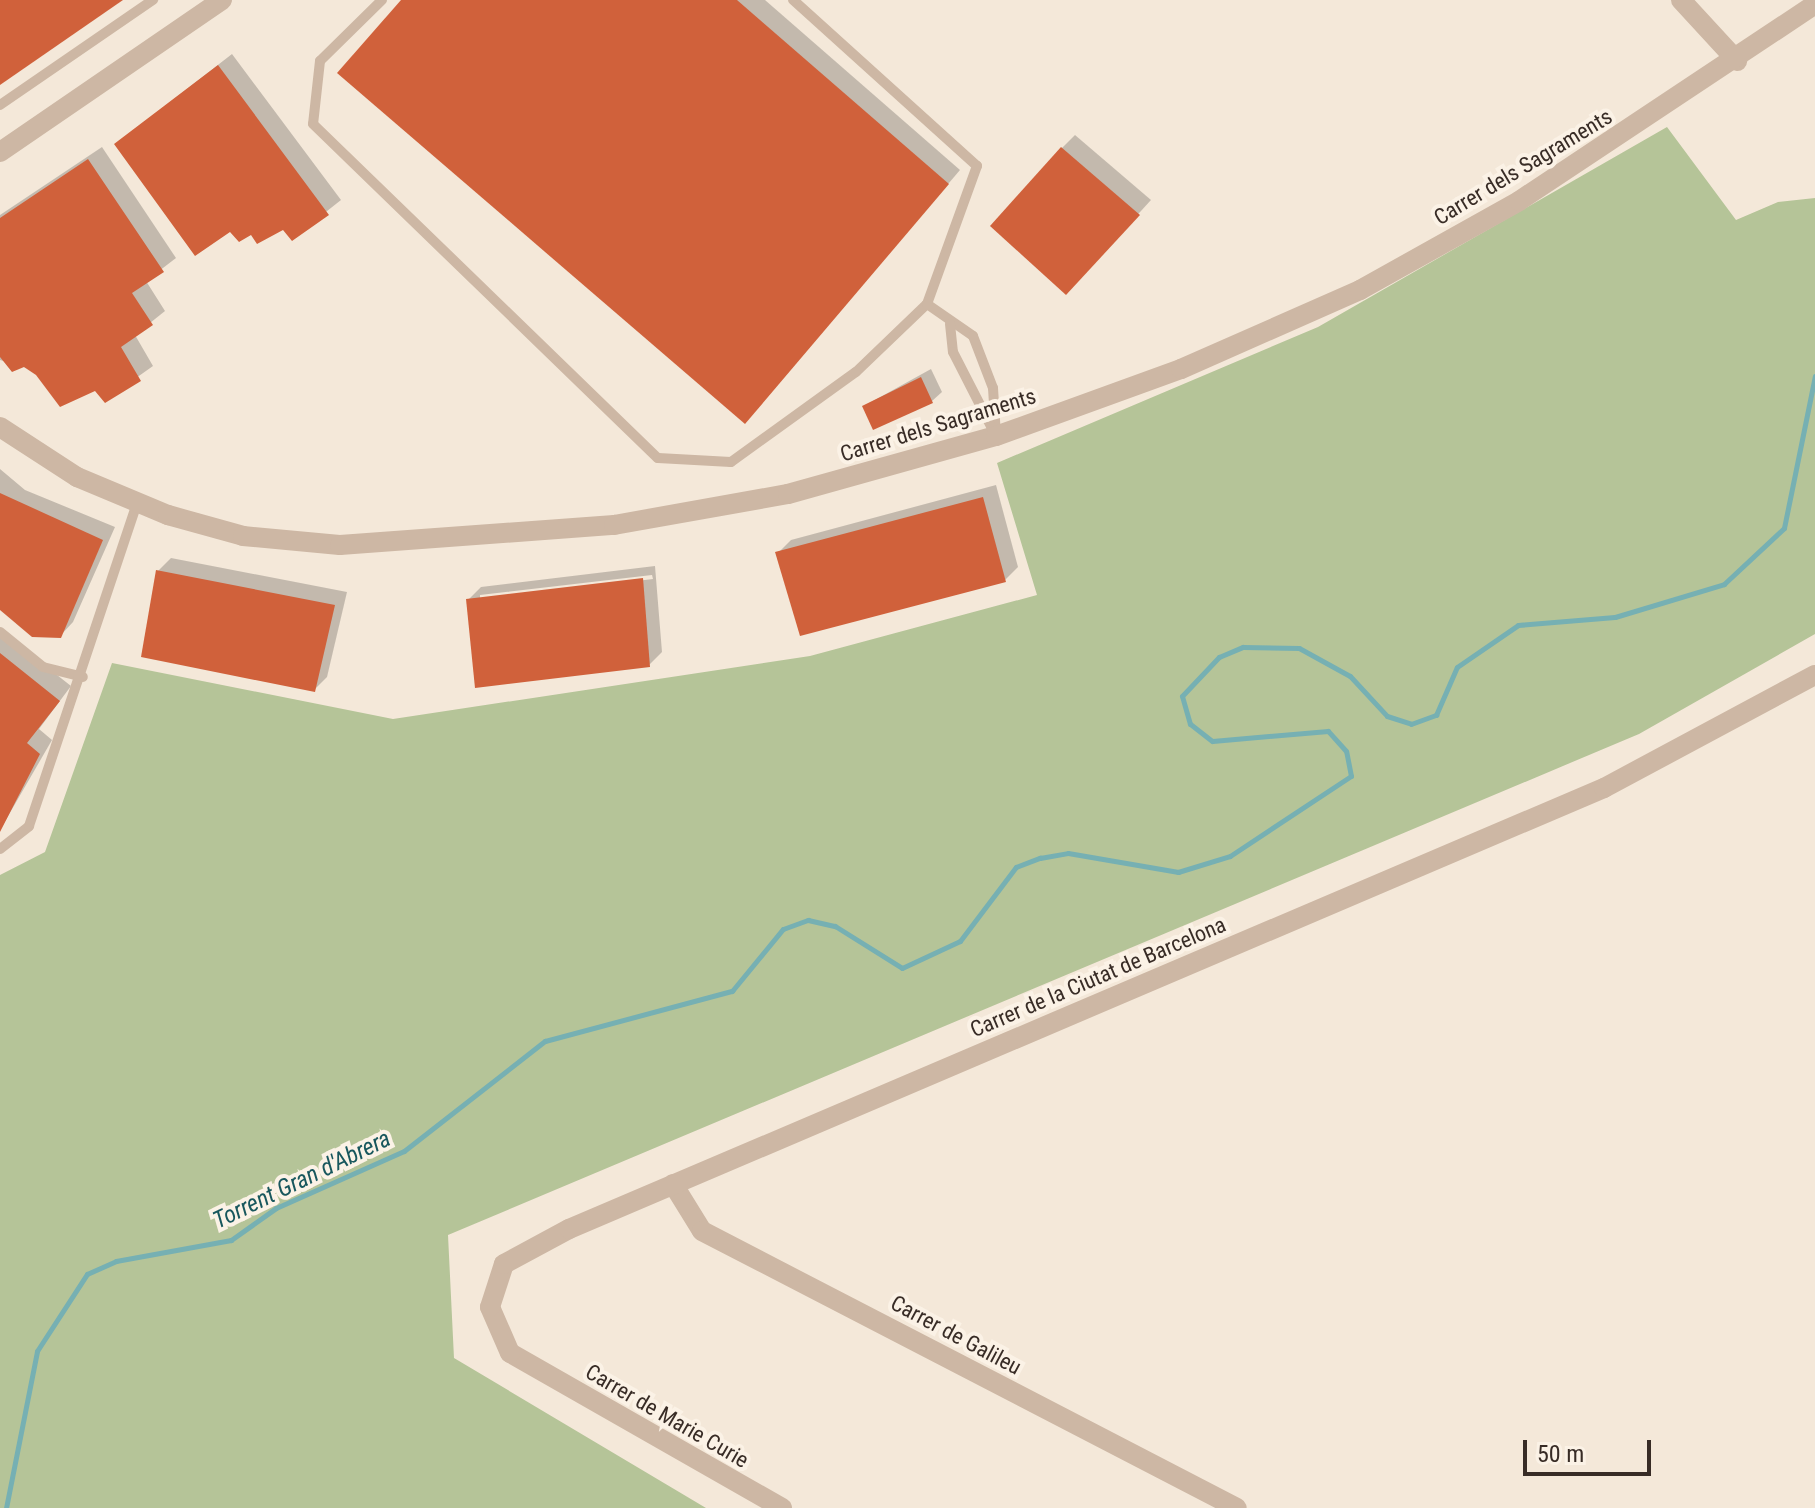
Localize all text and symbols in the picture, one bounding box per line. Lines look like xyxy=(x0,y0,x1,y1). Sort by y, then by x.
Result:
street label: Carrer dels Sagraments xyxy=(1429,103,1617,231)
street label: Carrer dels Sagraments xyxy=(837,383,1039,467)
street label: Carrer de la Ciutat de Barcelona xyxy=(966,911,1230,1043)
water label: Torrent Gran d'Abrera xyxy=(208,1125,396,1235)
street label: Carrer de Galileu xyxy=(886,1290,1026,1380)
street label: Carrer de Marie Curie xyxy=(581,1359,753,1473)
scale bar xyxy=(1527,1424,1655,1474)
text: 50 m xyxy=(1537,1440,1584,1468)

